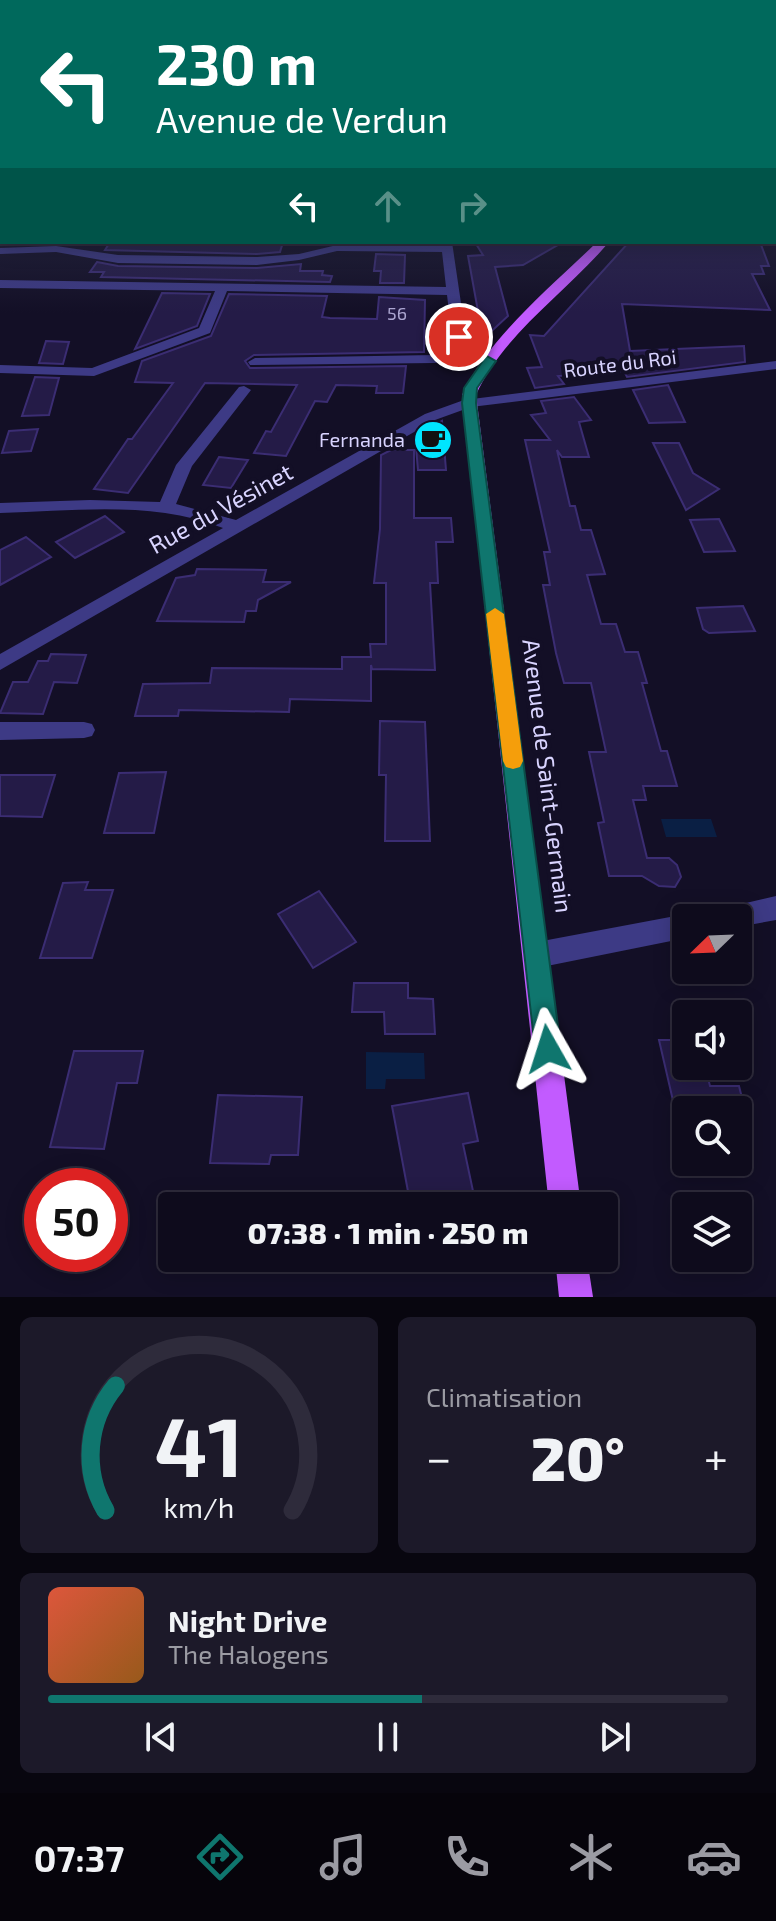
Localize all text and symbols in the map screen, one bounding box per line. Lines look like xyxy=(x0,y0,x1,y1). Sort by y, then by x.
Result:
text: 230 m xyxy=(156,29,317,96)
icon: left xyxy=(24,32,128,136)
text: Avenue de Verdun xyxy=(156,97,448,140)
icon: left xyxy=(282,184,326,228)
icon: ahead xyxy=(366,184,410,228)
icon: right xyxy=(450,184,494,228)
house number: 56 xyxy=(387,302,407,324)
pin xyxy=(425,303,493,371)
icon: arrive xyxy=(437,315,481,359)
street label: Route du Roi xyxy=(562,344,678,382)
cafe icon: Fernanda xyxy=(412,419,454,461)
place label: Fernanda xyxy=(319,427,405,451)
street label: Rue du Vésinet xyxy=(143,456,297,559)
street label: Avenue de Saint-Germain xyxy=(517,637,580,914)
north arrow xyxy=(672,904,752,984)
map controls xyxy=(672,904,752,1272)
button: sound xyxy=(672,1000,752,1080)
position arrow xyxy=(506,1007,590,1091)
button: search xyxy=(672,1096,752,1176)
speed limit sign: 50 xyxy=(24,1168,128,1272)
button: layers xyxy=(672,1192,752,1272)
text: 07:38 · 1 min · 250 m xyxy=(247,1214,529,1250)
text: Climatisation xyxy=(426,1381,582,1412)
text: 41 xyxy=(155,1394,243,1494)
text: 20° xyxy=(531,1421,625,1493)
text: − xyxy=(426,1430,452,1483)
text: + xyxy=(704,1430,728,1483)
text: km/h xyxy=(164,1489,234,1524)
text: Night Drive xyxy=(168,1602,327,1638)
text: The Halogens xyxy=(168,1638,329,1669)
icon: previous xyxy=(139,1715,183,1759)
icon: pause xyxy=(366,1715,410,1759)
icon: next xyxy=(593,1715,637,1759)
icon: directions xyxy=(192,1829,248,1885)
icon: music xyxy=(315,1829,371,1885)
icon: phone xyxy=(439,1829,495,1885)
icon: climate xyxy=(563,1829,619,1885)
icon: car xyxy=(686,1829,742,1885)
text: 07:37 xyxy=(34,1836,124,1879)

